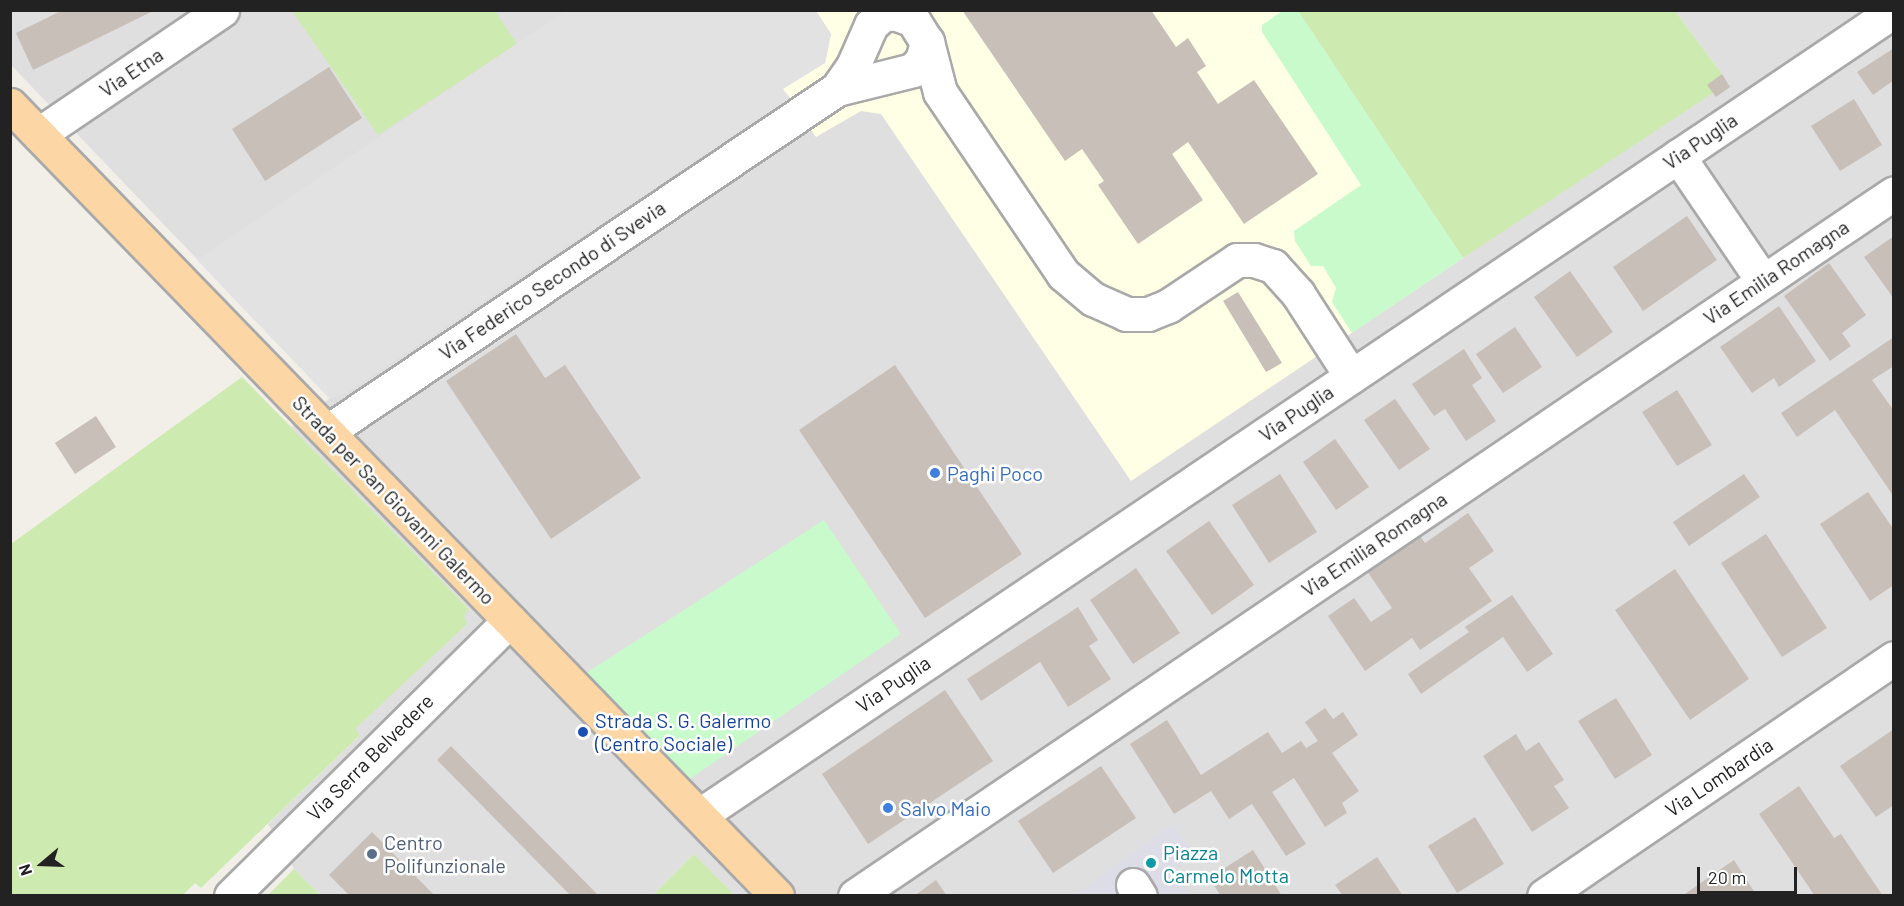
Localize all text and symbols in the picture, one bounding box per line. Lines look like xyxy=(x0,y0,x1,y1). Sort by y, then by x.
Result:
street label: Via Etna xyxy=(95,42,167,102)
street label: Via Puglia xyxy=(1658,107,1742,175)
street label: Via Federico Secondo di Svevia xyxy=(434,195,670,365)
street label: Via Emilia Romagna xyxy=(1699,214,1853,330)
street label: Via Puglia xyxy=(1254,379,1338,447)
street label: Strada per San Giovanni Galermo xyxy=(288,391,500,609)
place label: Paghi Poco xyxy=(947,461,1043,485)
marker: Paghi Poco xyxy=(928,466,942,480)
street label: Via Emilia Romagna xyxy=(1297,486,1451,602)
street label: Via Puglia xyxy=(851,650,935,718)
street label: Via Serra Belvedere xyxy=(302,689,438,825)
place label: Strada S. G. Galermo (Centro Sociale) xyxy=(595,708,771,755)
marker: Strada S. G. Galermo (Centro Sociale) xyxy=(576,725,590,739)
street label: Via Lombardia xyxy=(1661,732,1777,822)
place label: Salvo Maio xyxy=(900,796,991,820)
marker: Salvo Maio xyxy=(881,801,895,815)
place label: Centro Polifunzionale xyxy=(384,831,506,878)
north arrow xyxy=(12,834,72,894)
place label: Piazza Carmelo Motta xyxy=(1163,840,1289,887)
marker: Centro Polifunzionale xyxy=(365,847,379,861)
scale bar xyxy=(1700,855,1800,893)
marker: Piazza Carmelo Motta xyxy=(1144,856,1158,870)
text: N xyxy=(14,862,35,878)
text: 20 m xyxy=(1708,866,1746,888)

